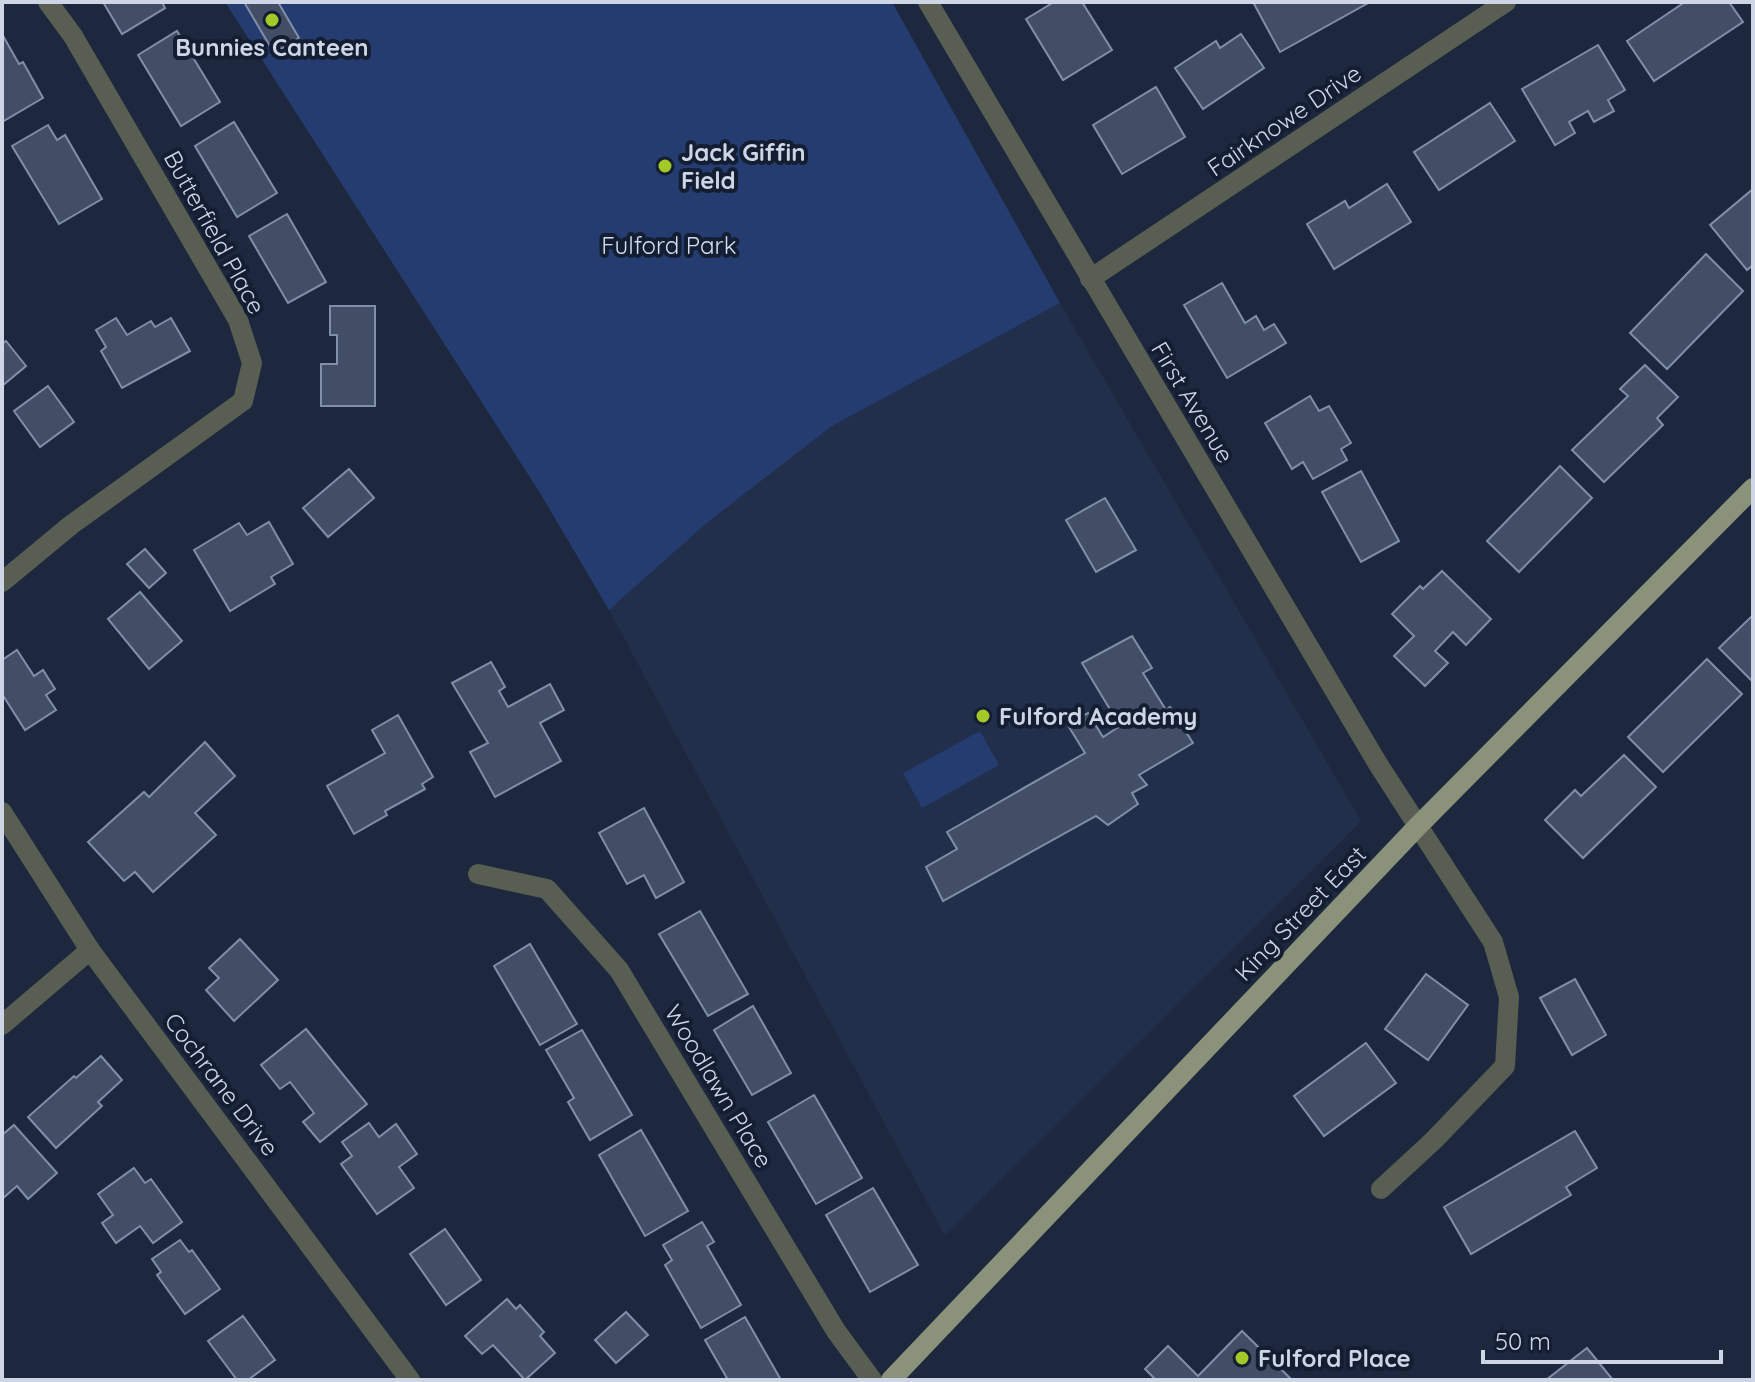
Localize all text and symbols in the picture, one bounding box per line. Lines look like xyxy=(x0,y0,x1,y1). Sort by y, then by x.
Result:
marker: Bunnies Canteen xyxy=(263,11,281,29)
place label: Bunnies Canteen xyxy=(175,32,369,62)
street label: Fairknowe Drive xyxy=(1201,57,1367,183)
place label: Jack Giffin Field xyxy=(681,137,806,195)
street label: Butterfield Place xyxy=(158,145,272,319)
marker: Jack Giffin Field xyxy=(656,157,674,175)
park label: Fulford Park xyxy=(601,230,737,260)
street label: First Avenue xyxy=(1145,336,1241,468)
place label: Fulford Academy xyxy=(999,701,1197,731)
marker: Fulford Academy xyxy=(974,707,992,725)
street label: King Street East xyxy=(1228,839,1372,987)
street label: Woodlawn Place xyxy=(658,999,780,1173)
street label: Cochrane Drive xyxy=(158,1006,286,1162)
scale bar xyxy=(1483,1314,1721,1364)
text: 50 m xyxy=(1495,1326,1551,1356)
place label: Fulford Place xyxy=(1258,1343,1411,1373)
marker: Fulford Place xyxy=(1233,1349,1251,1367)

